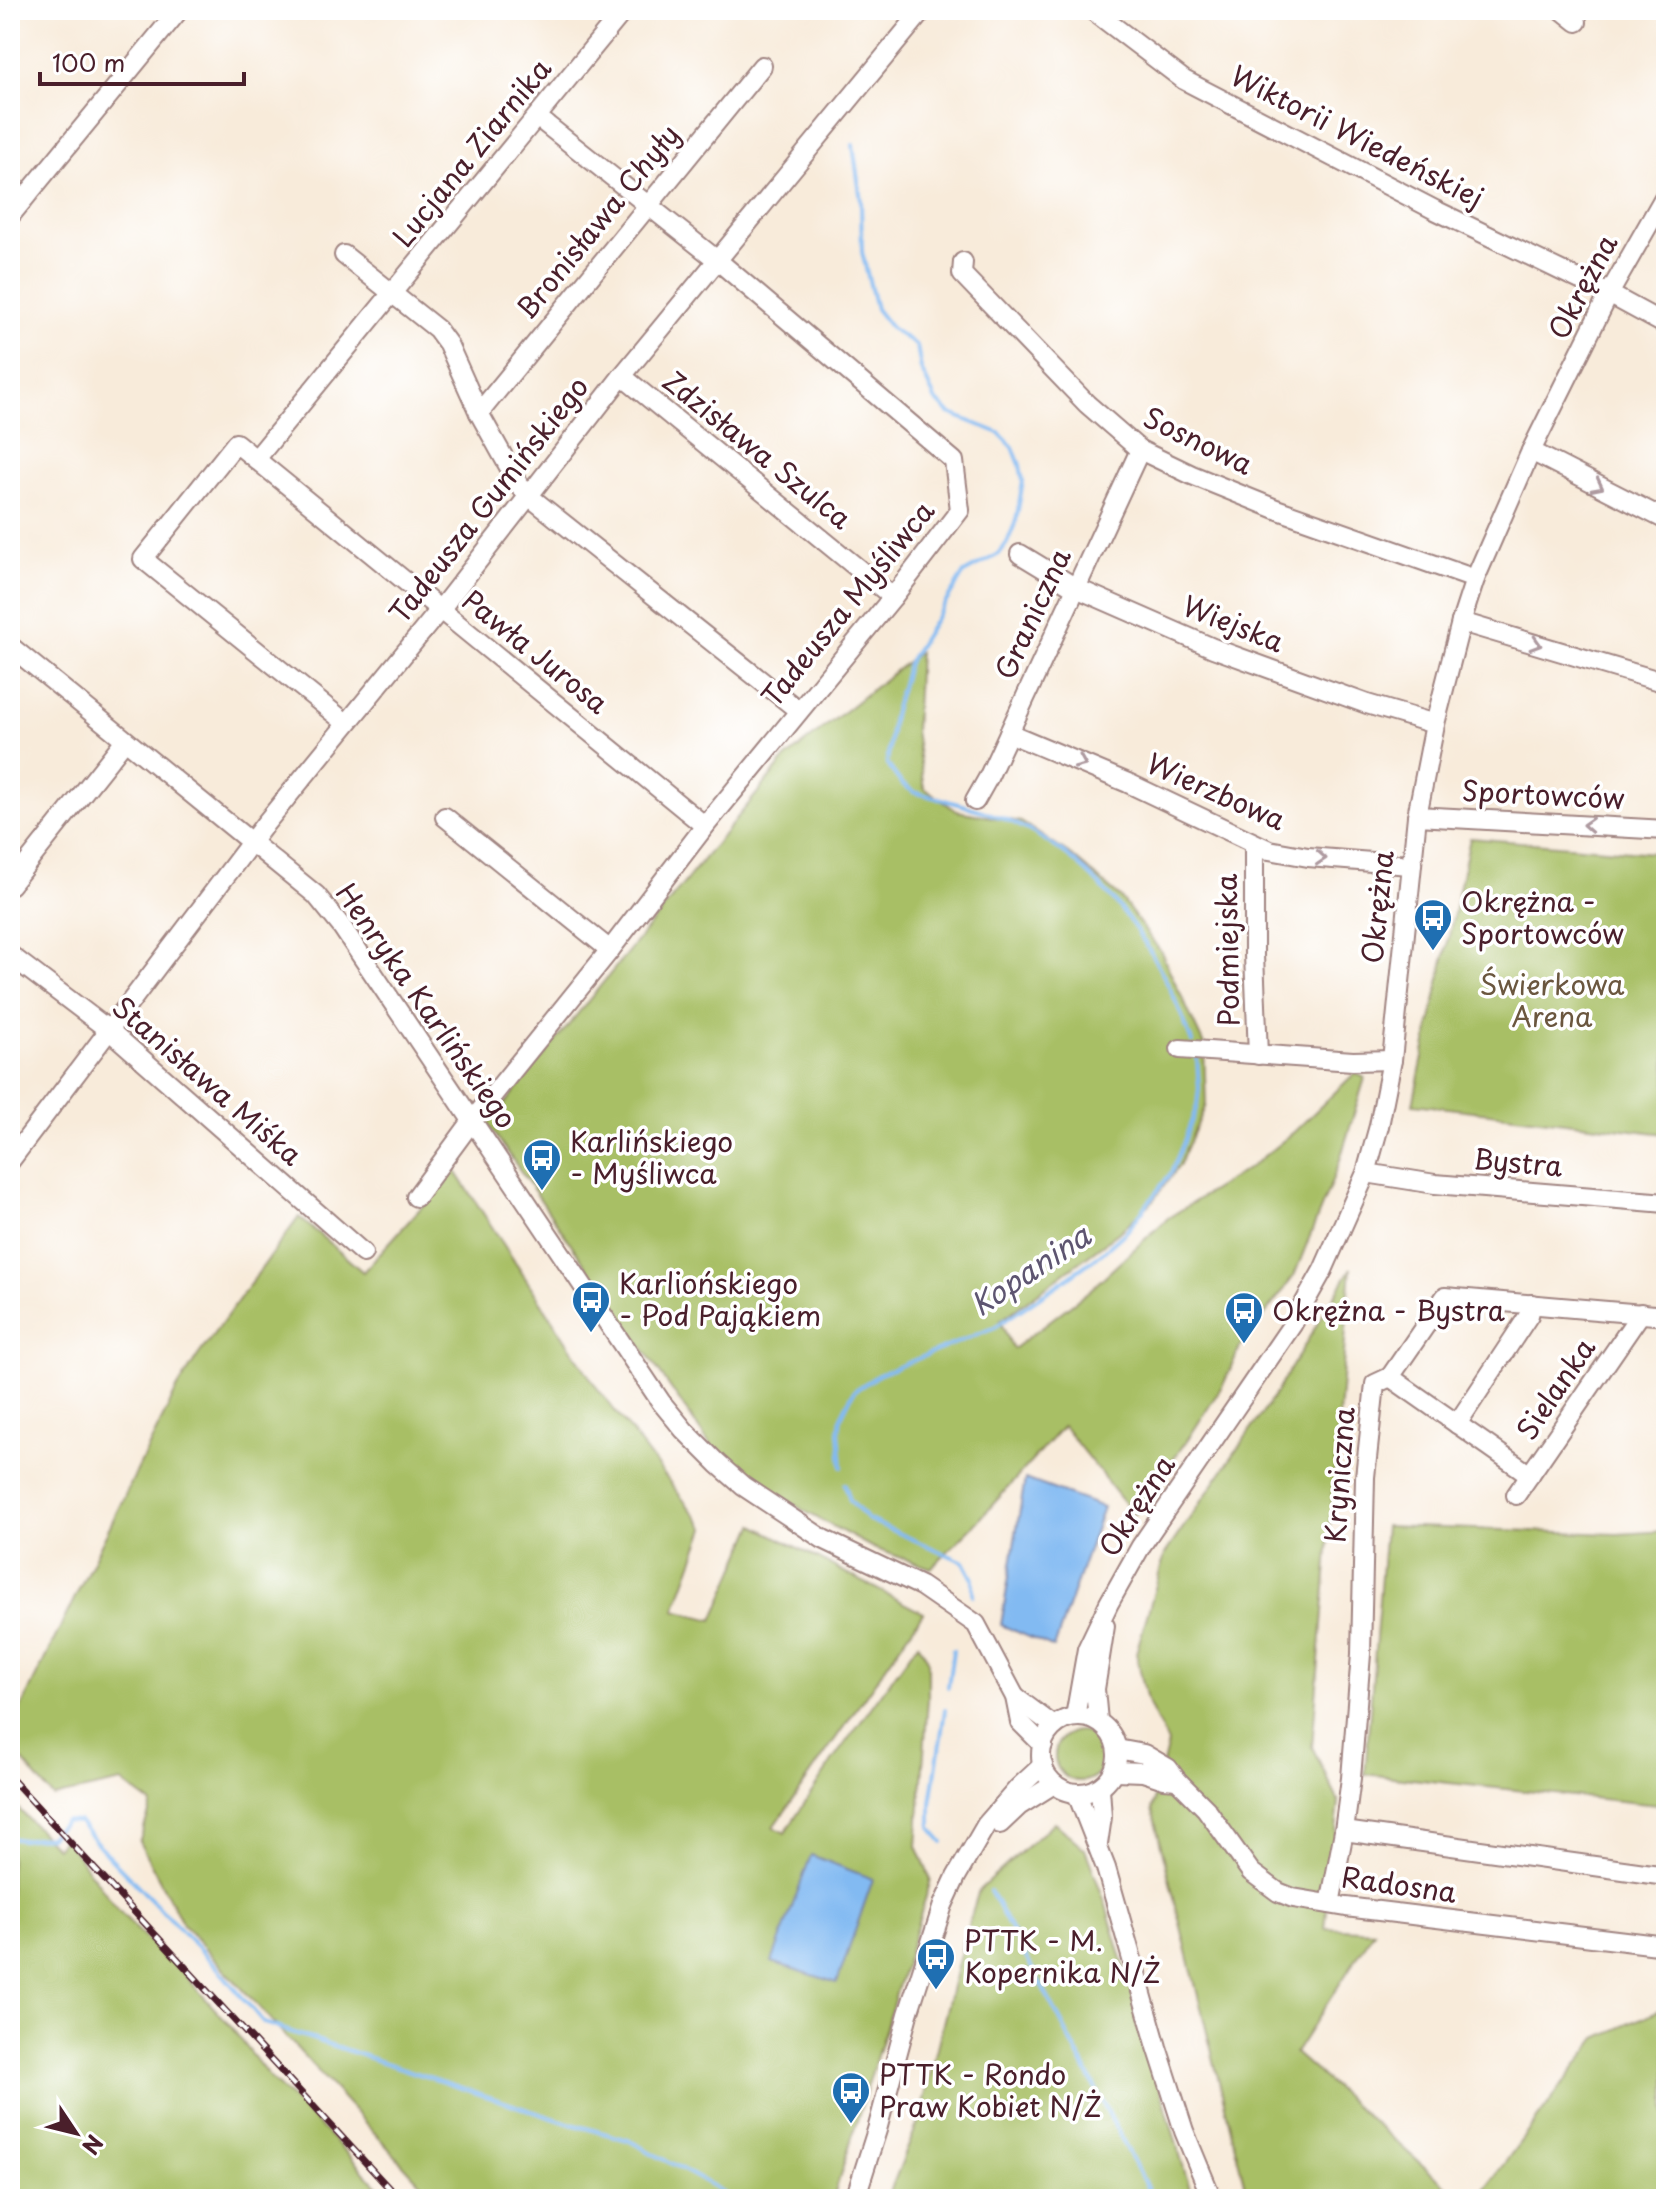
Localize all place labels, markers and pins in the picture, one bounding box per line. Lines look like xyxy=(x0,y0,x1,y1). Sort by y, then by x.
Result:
place label: Okrężna - Sportowców xyxy=(1461,879,1624,954)
bus stop icon: Okrężna - Sportowców xyxy=(1412,897,1454,952)
place label: Karlińskiego - Myśliwca xyxy=(570,1119,733,1194)
bus stop icon: Karlińskiego - Myśliwca xyxy=(521,1137,563,1192)
place label: Karliońskiego - Pod Pająkiem xyxy=(619,1261,821,1336)
bus stop icon: Karliońskiego - Pod Pająkiem xyxy=(570,1279,612,1334)
place label: Okrężna - Bystra xyxy=(1272,1288,1506,1331)
bus stop icon: Okrężna - Bystra xyxy=(1223,1290,1265,1345)
place label: PTTK - M. Kopernika N/Ż xyxy=(964,1918,1161,1993)
bus stop icon: PTTK - M. Kopernika N/Ż xyxy=(915,1936,957,1991)
place label: PTTK - Rondo Praw Kobiet N/Ż xyxy=(879,2052,1102,2127)
bus stop icon: PTTK - Rondo Praw Kobiet N/Ż xyxy=(830,2070,872,2125)

